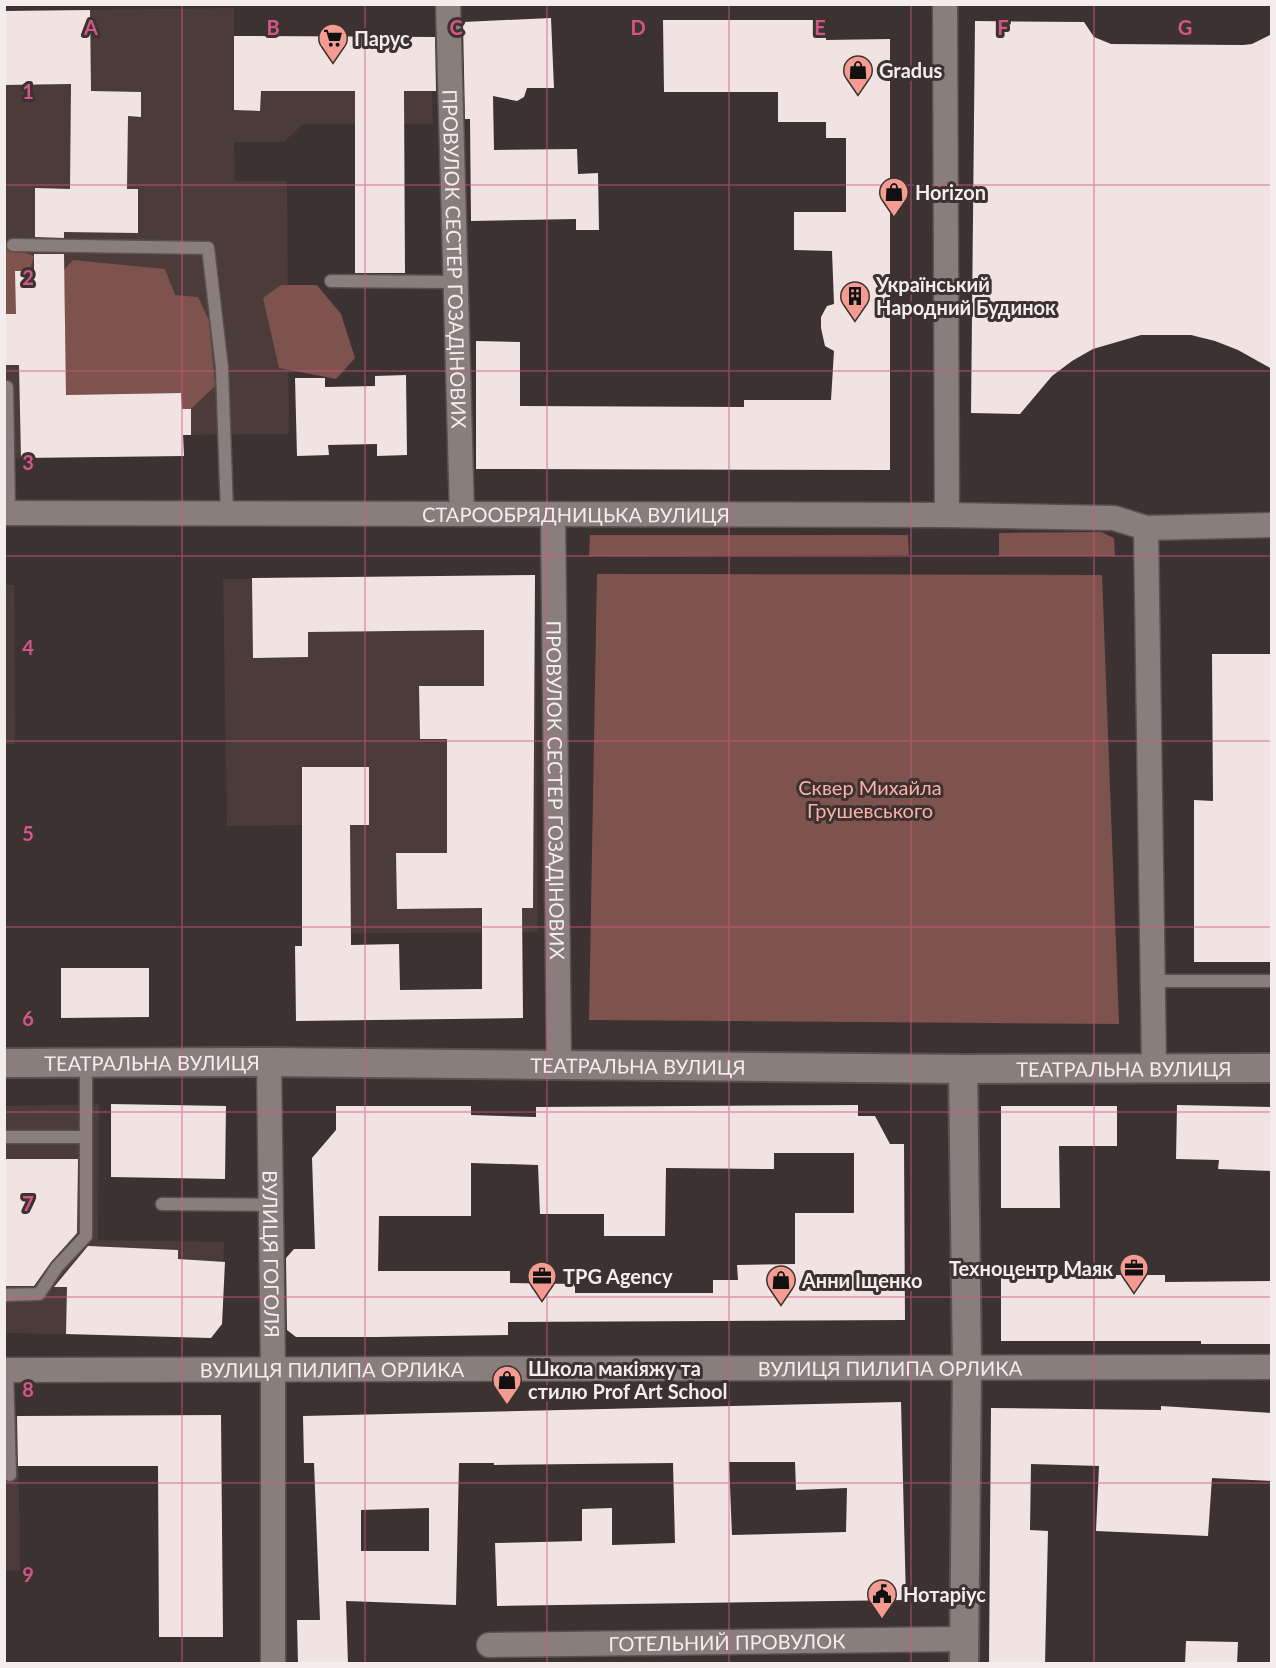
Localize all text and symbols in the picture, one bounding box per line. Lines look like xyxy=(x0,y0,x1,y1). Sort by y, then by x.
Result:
text: A xyxy=(83,15,98,39)
text: B xyxy=(266,15,280,39)
text: C xyxy=(449,15,463,39)
text: D xyxy=(630,15,646,39)
text: E xyxy=(814,15,826,39)
text: F xyxy=(997,15,1009,39)
text: G xyxy=(1178,15,1192,39)
supermarket icon: Парус xyxy=(317,22,349,64)
place label: Парус xyxy=(354,26,410,50)
shop icon: Gradus xyxy=(842,54,874,96)
place label: Gradus xyxy=(879,58,942,82)
text: 1 xyxy=(22,79,34,103)
street label: ПРОВУЛОК СЕСТЕР ГОЗАДІНОВИХ xyxy=(438,89,472,429)
shop icon: Horizon xyxy=(878,176,910,218)
place label: Horizon xyxy=(915,180,986,204)
text: 2 xyxy=(22,265,34,289)
place label: Український Народний Будинок xyxy=(875,272,1056,319)
building icon: Український Народний Будинок xyxy=(839,280,871,322)
text: 3 xyxy=(22,450,34,474)
street label: СТАРООБРЯДНИЦЬКА ВУЛИЦЯ xyxy=(422,502,730,527)
street label: ПРОВУЛОК СЕСТЕР ГОЗАДІНОВИХ xyxy=(542,620,570,960)
text: 4 xyxy=(22,635,34,659)
park label: Сквер Михайла Грушевського xyxy=(798,775,942,822)
text: 5 xyxy=(22,821,34,845)
text: 6 xyxy=(22,1006,34,1030)
street label: ТЕАТРАЛЬНА ВУЛИЦЯ xyxy=(44,1050,260,1075)
street label: ТЕАТРАЛЬНА ВУЛИЦЯ xyxy=(530,1053,746,1079)
street label: ТЕАТРАЛЬНА ВУЛИЦЯ xyxy=(1016,1056,1232,1081)
street label: ВУЛИЦЯ ГОГОЛЯ xyxy=(258,1170,285,1338)
text: 7 xyxy=(22,1191,34,1215)
office icon: Техноцентр Маяк xyxy=(1118,1252,1150,1294)
place label: Техноцентр Маяк xyxy=(949,1256,1113,1280)
office icon: TPG Agency xyxy=(526,1260,558,1302)
place label: TPG Agency xyxy=(563,1264,673,1288)
shop icon: Анни Іщенко xyxy=(765,1264,797,1306)
place label: Анни Іщенко xyxy=(801,1268,922,1292)
place label: Школа макіяжу та стилю Prof Art School xyxy=(528,1356,727,1403)
street label: ВУЛИЦЯ ПИЛИПА ОРЛИКА xyxy=(758,1356,1023,1380)
street label: ВУЛИЦЯ ПИЛИПА ОРЛИКА xyxy=(200,1357,465,1382)
shop icon: Школа макіяжу та стилю Prof Art School xyxy=(491,1364,523,1406)
text: 8 xyxy=(22,1377,34,1401)
text: 9 xyxy=(22,1562,34,1586)
public building icon: Нотаріус xyxy=(866,1578,898,1620)
place label: Нотаріус xyxy=(903,1582,986,1606)
street label: ГОТЕЛЬНИЙ ПРОВУЛОК xyxy=(608,1628,846,1655)

